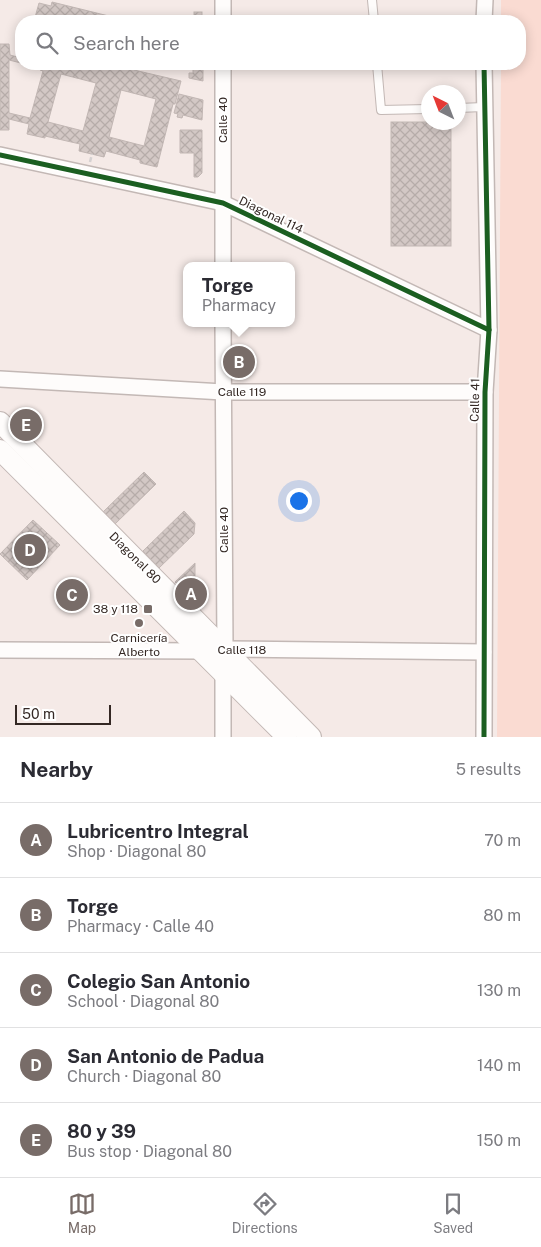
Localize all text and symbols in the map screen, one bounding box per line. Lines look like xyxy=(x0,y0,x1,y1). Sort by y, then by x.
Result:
search box xyxy=(15,15,526,70)
icon: search xyxy=(33,29,61,57)
text: Search here xyxy=(73,32,180,54)
north arrow xyxy=(421,85,466,130)
street label: Calle 40 xyxy=(216,97,230,143)
street label: Diagonal 114 xyxy=(237,193,306,237)
popup xyxy=(183,262,295,327)
text: Torge xyxy=(202,274,253,296)
text: Pharmacy xyxy=(202,296,276,315)
pin: B xyxy=(223,343,255,381)
street label: Calle 41 xyxy=(468,378,482,422)
street label: Calle 119 xyxy=(218,385,266,399)
pin: E xyxy=(10,406,42,444)
your location xyxy=(286,488,312,514)
street label: Calle 40 xyxy=(217,507,231,553)
street label: Diagonal 80 xyxy=(106,529,164,587)
pin: D xyxy=(14,531,46,569)
pin: A xyxy=(175,575,207,613)
pin: C xyxy=(56,576,88,614)
place label: 38 y 118 xyxy=(93,602,138,616)
marker: 38 y 118 xyxy=(142,603,154,615)
marker: Carnicería Alberto xyxy=(133,617,145,629)
place label: Carnicería Alberto xyxy=(111,631,167,659)
street label: Calle 118 xyxy=(218,643,267,657)
scale bar xyxy=(15,702,111,725)
text: 50 m xyxy=(22,706,55,722)
text: Nearby xyxy=(20,757,93,782)
text: 5 results xyxy=(456,760,521,779)
text: Lubricentro Integral xyxy=(67,820,249,842)
text: A xyxy=(30,831,42,850)
text: 70 m xyxy=(484,831,521,850)
text: Shop · Diagonal 80 xyxy=(67,842,206,861)
text: Torge xyxy=(67,895,119,917)
text: B xyxy=(31,906,41,925)
text: 80 m xyxy=(483,906,521,925)
text: Pharmacy · Calle 40 xyxy=(67,917,214,936)
text: Colegio San Antonio xyxy=(67,970,250,992)
text: C xyxy=(30,981,42,1000)
text: 130 m xyxy=(477,981,521,1000)
text: School · Diagonal 80 xyxy=(67,992,219,1011)
text: San Antonio de Padua xyxy=(67,1045,264,1067)
text: D xyxy=(30,1056,42,1075)
text: 140 m xyxy=(477,1056,521,1075)
text: Church · Diagonal 80 xyxy=(67,1067,221,1086)
text: 80 y 39 xyxy=(67,1120,136,1142)
text: E xyxy=(31,1131,41,1150)
text: 150 m xyxy=(477,1131,521,1150)
text: Bus stop · Diagonal 80 xyxy=(67,1142,232,1161)
tab: Map xyxy=(68,1190,96,1236)
tab: Directions xyxy=(232,1190,298,1236)
tab: Saved xyxy=(433,1190,473,1236)

